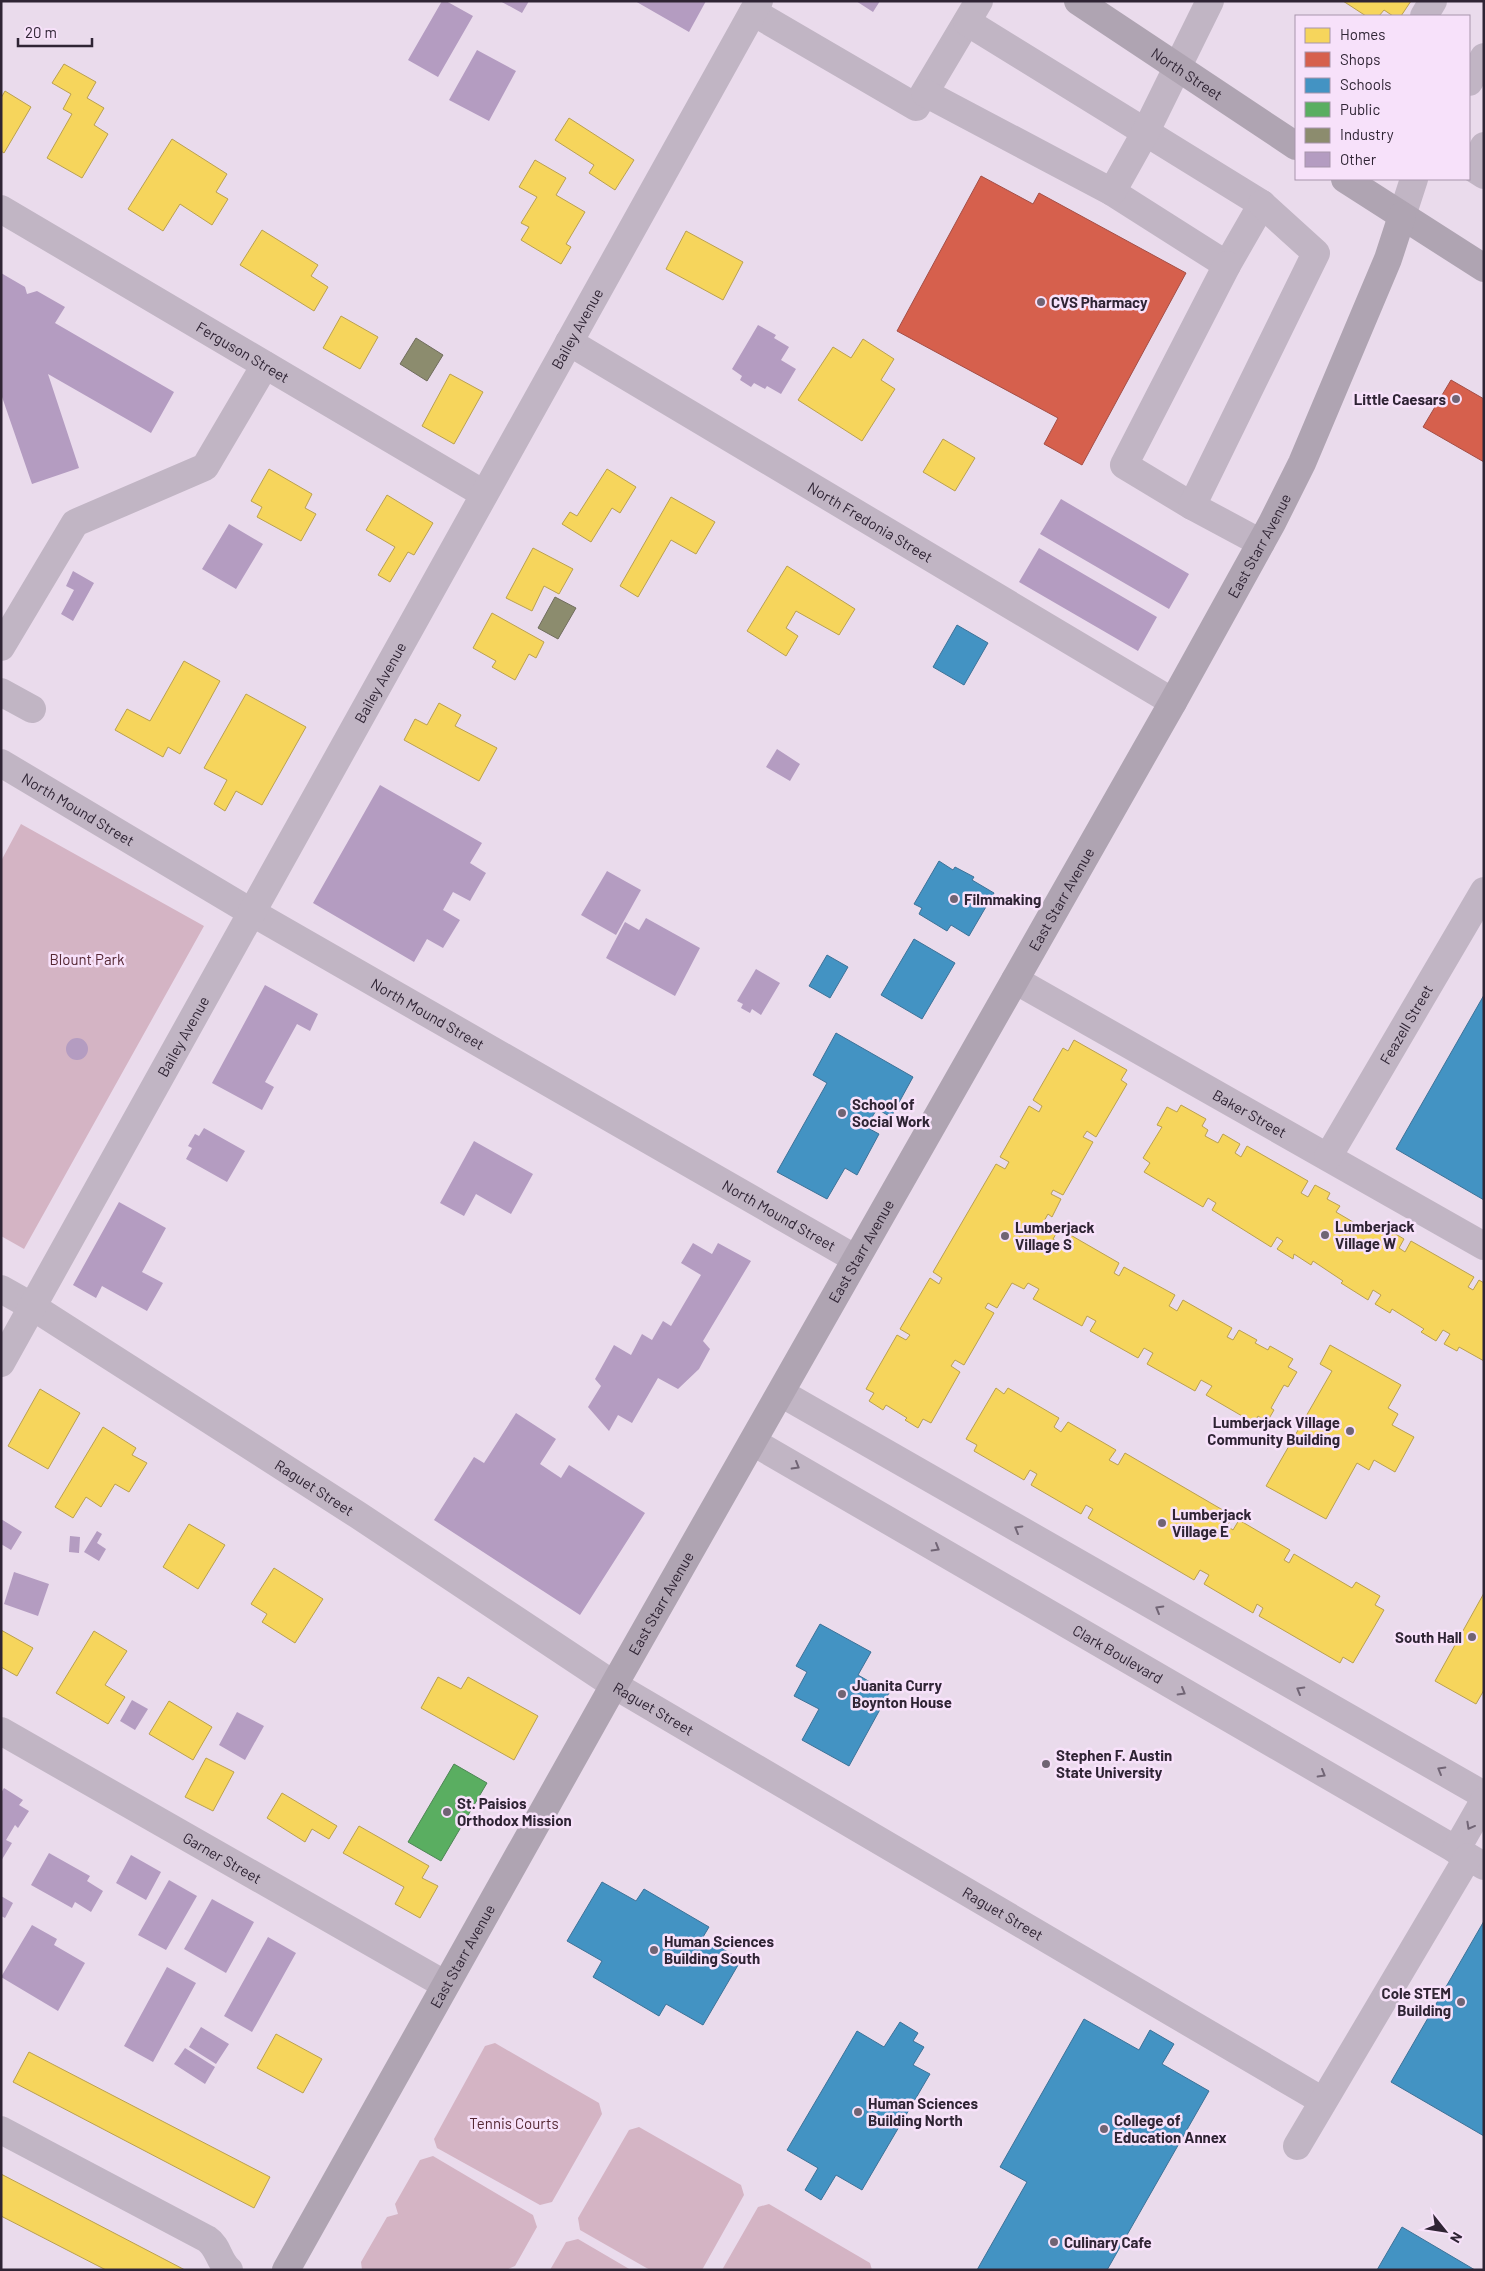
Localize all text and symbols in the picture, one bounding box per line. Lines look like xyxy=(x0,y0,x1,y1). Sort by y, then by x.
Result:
scale bar xyxy=(18,15,91,47)
legend xyxy=(1295,15,1470,180)
text: 20 m xyxy=(25,23,57,41)
text: Homes xyxy=(1340,25,1385,43)
street label: North Street xyxy=(1148,43,1226,104)
text: Shops xyxy=(1340,50,1380,68)
text: Schools xyxy=(1340,75,1392,93)
text: Public xyxy=(1340,100,1380,118)
text: Industry xyxy=(1340,125,1394,143)
text: Other xyxy=(1340,150,1377,168)
street label: Bailey Avenue xyxy=(547,285,606,372)
place label: CVS Pharmacy xyxy=(1051,293,1148,311)
marker: CVS Pharmacy xyxy=(1035,296,1047,308)
street label: Ferguson Street xyxy=(193,317,293,386)
place label: Little Caesars xyxy=(1354,390,1446,408)
marker: Little Caesars xyxy=(1450,393,1462,405)
street label: North Fredonia Street xyxy=(805,478,936,566)
street label: East Starr Avenue xyxy=(1223,490,1294,601)
street label: Bailey Avenue xyxy=(350,639,410,726)
street label: North Mound Street xyxy=(19,769,138,850)
street label: East Starr Avenue xyxy=(1025,844,1098,954)
place label: Filmmaking xyxy=(964,890,1041,908)
marker: Filmmaking xyxy=(948,893,960,905)
park label: Blount Park xyxy=(49,950,125,968)
street label: North Mound Street xyxy=(368,974,488,1053)
street label: Feazell Street xyxy=(1376,981,1436,1067)
street label: Bailey Avenue xyxy=(153,993,213,1080)
street label: Baker Street xyxy=(1210,1085,1290,1141)
place label: School of Social Work xyxy=(852,1095,930,1130)
marker: School of Social Work xyxy=(836,1107,848,1119)
street label: North Mound Street xyxy=(719,1175,839,1255)
street label: East Starr Avenue xyxy=(824,1196,897,1306)
place label: Lumberjack Village W xyxy=(1335,1217,1414,1252)
place label: Lumberjack Village S xyxy=(1015,1218,1094,1253)
marker: Lumberjack Village W xyxy=(1319,1229,1331,1241)
marker: Lumberjack Village S xyxy=(999,1230,1011,1242)
place label: Lumberjack Village Community Building xyxy=(1207,1413,1340,1448)
marker: Lumberjack Village Community Building xyxy=(1344,1425,1356,1437)
street label: Raguet Street xyxy=(272,1455,357,1519)
one-way arrow xyxy=(790,1460,799,1470)
place label: Lumberjack Village E xyxy=(1172,1505,1251,1540)
marker: Lumberjack Village E xyxy=(1156,1517,1168,1529)
one-way arrow xyxy=(1014,1525,1023,1535)
one-way arrow xyxy=(930,1542,939,1552)
street label: East Starr Avenue xyxy=(624,1548,697,1658)
one-way arrow xyxy=(1156,1606,1165,1616)
street label: Clark Boulevard xyxy=(1070,1621,1166,1687)
place label: South Hall xyxy=(1395,1628,1462,1646)
marker: South Hall xyxy=(1466,1631,1478,1643)
place label: Juanita Curry Boynton House xyxy=(852,1676,952,1711)
street label: Raguet Street xyxy=(610,1678,697,1739)
one-way arrow xyxy=(1177,1685,1186,1695)
one-way arrow xyxy=(1297,1686,1306,1696)
marker: Juanita Curry Boynton House xyxy=(836,1688,848,1700)
place label: Stephen F. Austin State University xyxy=(1056,1746,1172,1781)
marker: Stephen F. Austin State University xyxy=(1040,1758,1052,1770)
one-way arrow xyxy=(1317,1767,1326,1777)
one-way arrow xyxy=(1438,1767,1447,1777)
place label: St. Paisios Orthodox Mission xyxy=(457,1794,572,1829)
marker: St. Paisios Orthodox Mission xyxy=(441,1806,453,1818)
one-way arrow xyxy=(1466,1820,1476,1829)
street label: Garner Street xyxy=(180,1828,265,1887)
street label: Raguet Street xyxy=(960,1883,1047,1944)
street label: East Starr Avenue xyxy=(426,1901,498,2011)
place label: Human Sciences Building South xyxy=(664,1932,774,1967)
marker: Human Sciences Building South xyxy=(648,1944,660,1956)
place label: Cole STEM Building xyxy=(1382,1984,1451,2019)
marker: Cole STEM Building xyxy=(1455,1996,1467,2008)
place label: Human Sciences Building North xyxy=(868,2094,978,2129)
marker: Human Sciences Building North xyxy=(852,2106,864,2118)
place label: College of Education Annex xyxy=(1114,2111,1227,2146)
park label: Tennis Courts xyxy=(469,2114,559,2132)
marker: College of Education Annex xyxy=(1098,2123,1110,2135)
north arrow xyxy=(1420,2206,1470,2256)
text: N xyxy=(1447,2229,1466,2246)
place label: Culinary Cafe xyxy=(1064,2233,1152,2251)
marker: Culinary Cafe xyxy=(1048,2236,1060,2248)

